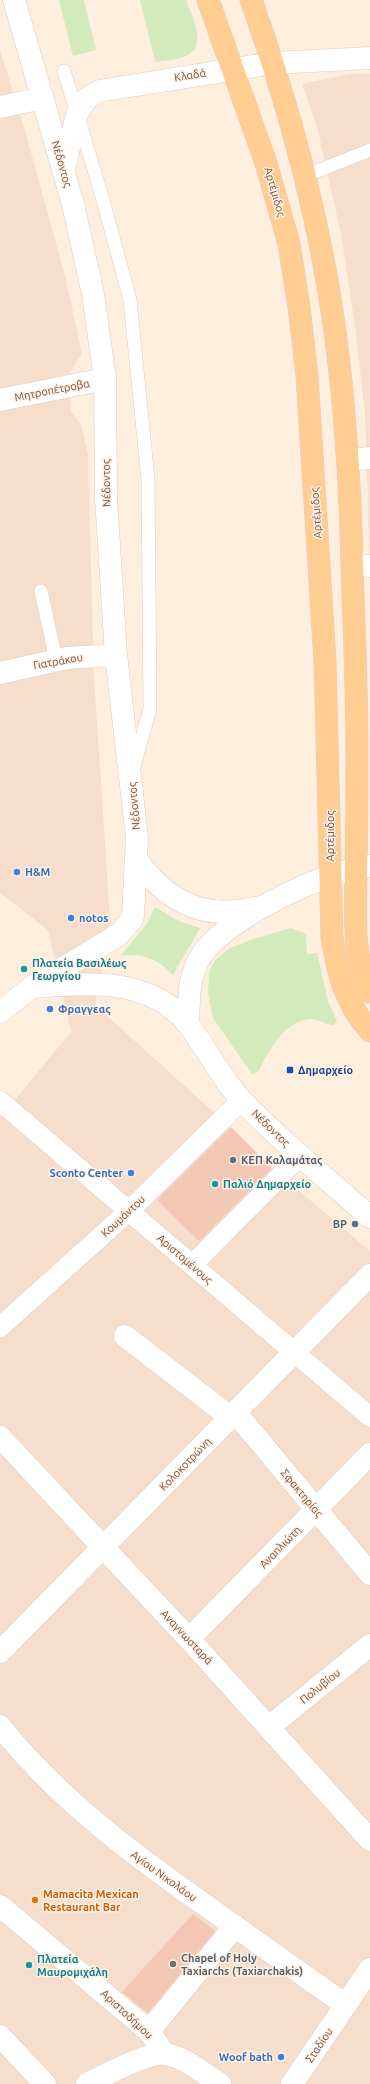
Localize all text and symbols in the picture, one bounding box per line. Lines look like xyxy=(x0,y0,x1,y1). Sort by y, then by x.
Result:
street label: Κλαδά xyxy=(173,66,207,83)
street label: Νέδοντος xyxy=(49,139,74,189)
street label: Αρτέμιδος xyxy=(261,166,288,218)
street label: Μητροπέτροβα xyxy=(13,377,91,403)
street label: Νέδοντος xyxy=(100,459,113,507)
street label: Αρτέμιδος xyxy=(308,487,325,539)
street label: Γιατράκου xyxy=(32,651,84,671)
street label: Νέδοντος xyxy=(126,782,143,830)
street label: Αρτέμιδος xyxy=(324,811,337,862)
place label: H&M xyxy=(25,866,51,878)
marker: H&M xyxy=(12,867,22,877)
place label: notos xyxy=(79,912,108,924)
marker: notos xyxy=(66,913,76,923)
place label: Πλατεία Βασιλέως Γεωργίου xyxy=(32,957,127,982)
marker: Πλατεία Βασιλέως Γεωργίου xyxy=(19,964,29,974)
place label: Φραγγεας xyxy=(58,1003,111,1016)
marker: Φραγγεας xyxy=(45,1004,55,1014)
place label: Δημαρχείο xyxy=(298,1064,353,1076)
marker: Δημαρχείο xyxy=(285,1065,295,1075)
street label: Νέδοντος xyxy=(249,1107,292,1150)
place label: ΚΕΠ Καλαμάτας xyxy=(241,1154,323,1167)
marker: ΚΕΠ Καλαμάτας xyxy=(228,1155,238,1165)
place label: Sconto Center xyxy=(50,1167,123,1179)
marker: Sconto Center xyxy=(126,1168,136,1178)
place label: Παλιό Δημαρχείο xyxy=(223,1178,312,1190)
marker: Παλιό Δημαρχείο xyxy=(210,1179,220,1189)
street label: Κουμάντου xyxy=(99,1193,147,1239)
place label: BP xyxy=(333,1218,347,1230)
marker: BP xyxy=(350,1219,360,1229)
street label: Αριστομένους xyxy=(154,1232,215,1287)
street label: Κολοκοτρώνη xyxy=(157,1435,213,1493)
street label: Σφακτηρίας xyxy=(278,1467,325,1520)
street label: Αναπλιώτη xyxy=(257,1523,303,1571)
street label: Αναγνωσταρά xyxy=(159,1607,216,1667)
street label: Πολυβίου xyxy=(298,1666,342,1706)
street label: Αγίου Νικολάου xyxy=(129,1848,199,1904)
place label: Mamacita Mexican Restaurant Bar xyxy=(43,1888,139,1913)
marker: Mamacita Mexican Restaurant Bar xyxy=(30,1895,40,1905)
place label: Chapel of Holy Taxiarchs (Taxiarchakis) xyxy=(181,1952,303,1978)
place label: Πλατεία Μαυρομιχάλη xyxy=(37,1953,108,1978)
marker: Chapel of Holy Taxiarchs (Taxiarchakis) xyxy=(168,1959,178,1969)
marker: Πλατεία Μαυρομιχάλη xyxy=(24,1960,34,1970)
street label: Αριστοδήμου xyxy=(99,1987,155,2041)
street label: Σταδίου xyxy=(303,2025,335,2065)
place label: Woof bath xyxy=(219,2051,273,2063)
marker: Woof bath xyxy=(276,2052,286,2062)

